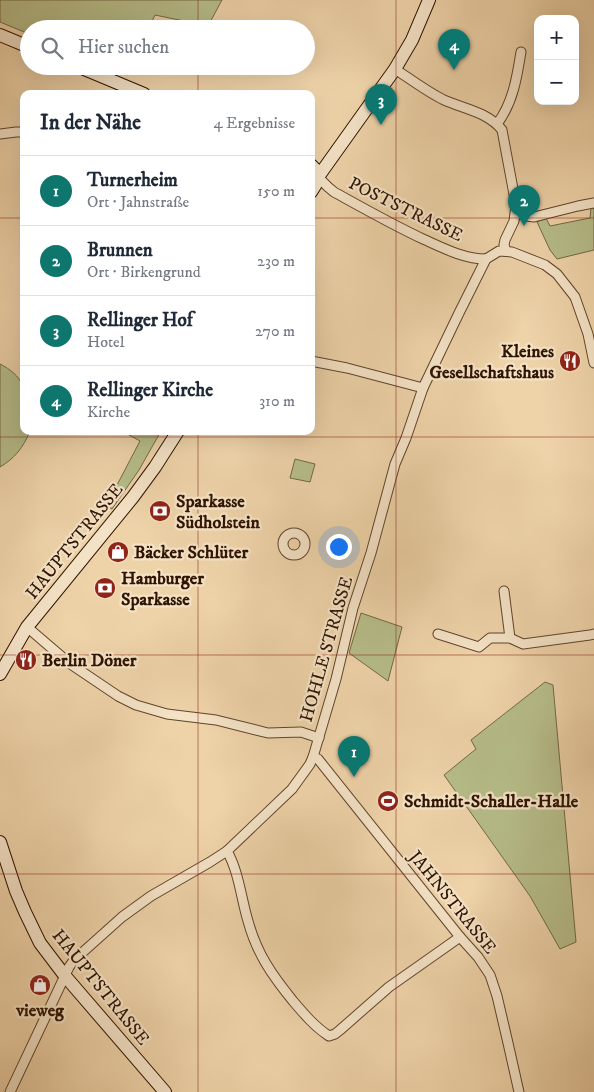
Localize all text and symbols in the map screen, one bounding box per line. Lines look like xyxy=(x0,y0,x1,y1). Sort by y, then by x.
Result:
map controls xyxy=(534,15,579,105)
button: + xyxy=(534,15,579,60)
search box xyxy=(20,20,315,75)
pin: 4 xyxy=(438,29,470,70)
icon: search xyxy=(38,34,66,62)
text: Hier suchen xyxy=(78,36,169,59)
button: − xyxy=(534,60,579,105)
pin: 3 xyxy=(365,84,397,125)
text: In der Nähe xyxy=(40,110,141,136)
text: 4 Ergebnisse xyxy=(213,113,295,133)
text: Turnerheim xyxy=(87,169,178,192)
street label: POSTSTRASSE xyxy=(345,173,467,247)
text: 1 xyxy=(53,181,59,201)
text: 150 m xyxy=(257,181,295,201)
pin: 2 xyxy=(508,185,540,226)
text: Ort · Jahnstraße xyxy=(87,192,189,212)
text: Brunnen xyxy=(87,239,153,262)
text: 2 xyxy=(52,251,60,271)
text: 230 m xyxy=(257,251,295,271)
text: Ort · Birkengrund xyxy=(87,262,201,282)
text: Rellinger Hof xyxy=(87,309,193,332)
text: 3 xyxy=(53,321,59,341)
text: 270 m xyxy=(255,321,295,341)
text: Hotel xyxy=(87,332,125,352)
place label: Kleines Gesellschaftshaus xyxy=(430,341,554,384)
restaurant icon: Kleines Gesellschaftshaus xyxy=(558,349,582,373)
text: Rellinger Kirche xyxy=(87,379,213,402)
text: 4 xyxy=(51,391,61,411)
text: 310 m xyxy=(259,391,295,411)
text: Kirche xyxy=(87,402,130,422)
street label: HAUPTSTRASSE xyxy=(21,479,128,604)
place label: Sparkasse Südholstein xyxy=(176,491,260,534)
bank icon: Sparkasse Südholstein xyxy=(148,499,172,523)
your location xyxy=(326,534,352,560)
shop icon: Bäcker Schlüter xyxy=(106,540,130,564)
place label: Bäcker Schlüter xyxy=(134,542,248,564)
place label: Hamburger Sparkasse xyxy=(121,568,204,611)
street label: HOHLE STRASSE xyxy=(296,574,358,725)
bank icon: Hamburger Sparkasse xyxy=(93,576,117,600)
restaurant icon: Berlin Döner xyxy=(14,648,38,672)
place label: Berlin Döner xyxy=(42,650,137,672)
pin: 1 xyxy=(338,736,370,777)
sports icon: Schmidt-Schaller-Halle xyxy=(376,789,400,813)
place label: Schmidt-Schaller-Halle xyxy=(404,791,579,813)
street label: JAHNSTRASSE xyxy=(403,845,501,959)
street label: HAUPTSTRASSE xyxy=(47,925,154,1050)
shop icon: vieweg xyxy=(28,973,52,997)
place label: vieweg xyxy=(15,1000,65,1022)

